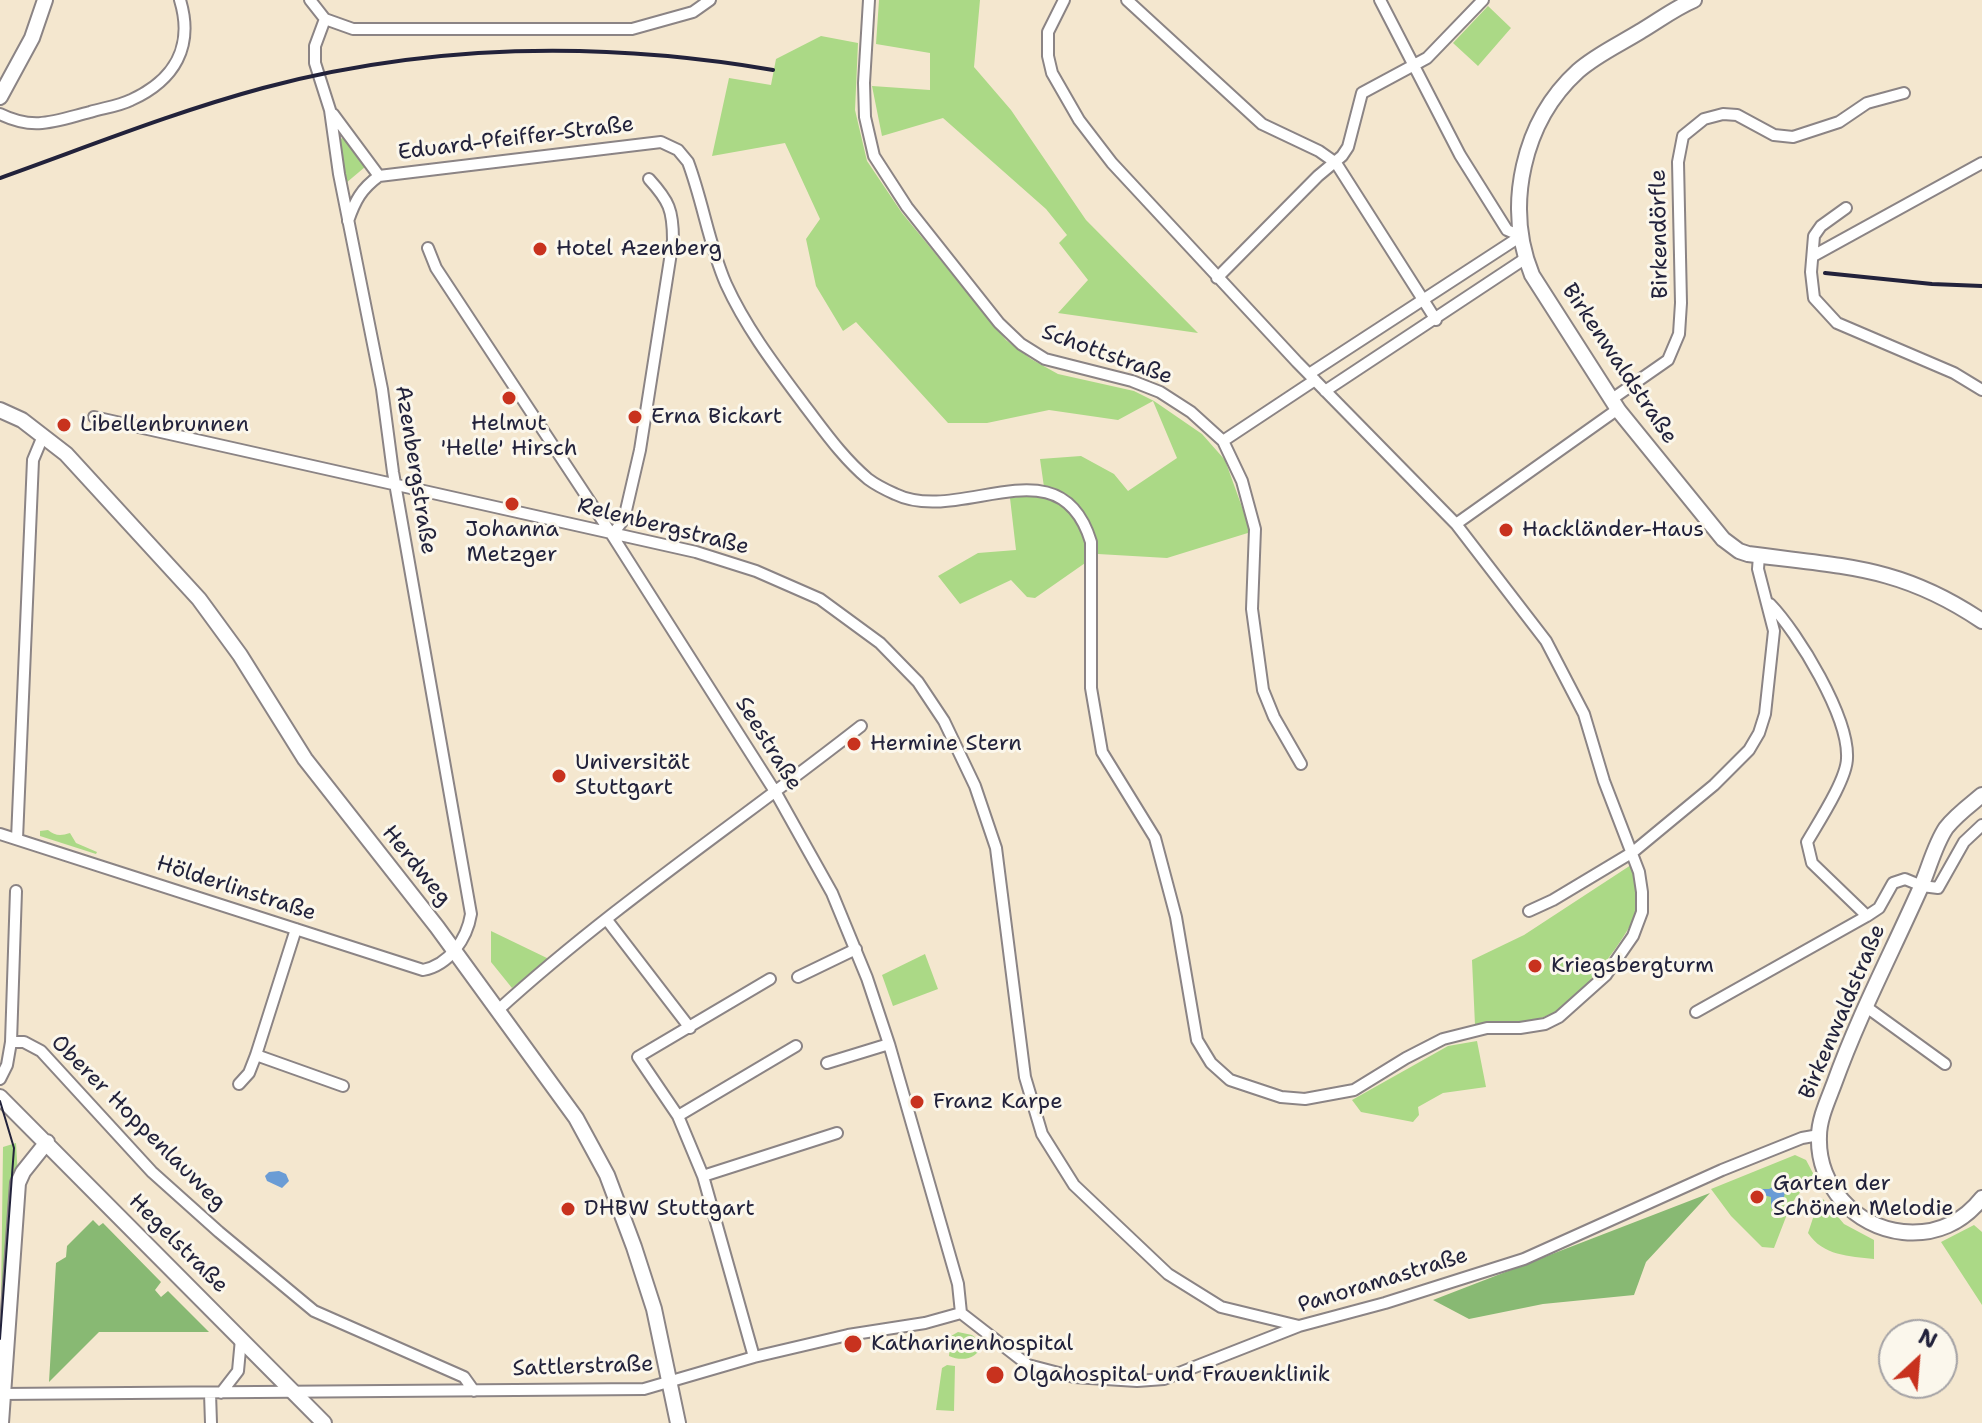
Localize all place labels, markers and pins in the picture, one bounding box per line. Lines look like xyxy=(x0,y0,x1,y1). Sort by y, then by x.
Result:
place label: Hotel Azenberg xyxy=(556,236,722,262)
marker: Hotel Azenberg xyxy=(531,240,549,258)
marker: Helmut 'Helle' Hirsch xyxy=(500,389,518,407)
place label: Erna Bickart xyxy=(651,404,782,430)
marker: Erna Bickart xyxy=(626,408,644,426)
place label: Helmut 'Helle' Hirsch xyxy=(441,411,577,462)
place label: Libellenbrunnen xyxy=(80,412,249,438)
marker: Libellenbrunnen xyxy=(55,416,73,434)
marker: Johanna Metzger xyxy=(503,495,521,513)
place label: Johanna Metzger xyxy=(465,517,559,568)
place label: Hackländer-Haus xyxy=(1522,517,1704,543)
marker: Hackländer-Haus xyxy=(1497,521,1515,539)
place label: Hermine Stern xyxy=(870,731,1022,757)
marker: Hermine Stern xyxy=(845,735,863,753)
place label: Universität Stuttgart xyxy=(575,750,690,802)
marker: Universität Stuttgart xyxy=(550,767,568,785)
place label: Kriegsbergturm xyxy=(1551,953,1714,979)
marker: Kriegsbergturm xyxy=(1526,957,1544,975)
place label: Franz Karpe xyxy=(933,1089,1063,1115)
marker: Franz Karpe xyxy=(908,1093,926,1111)
place label: Garten der Schönen Melodie xyxy=(1773,1171,1954,1222)
marker: Garten der Schönen Melodie xyxy=(1748,1188,1766,1206)
place label: DHBW Stuttgart xyxy=(584,1196,755,1222)
marker: DHBW Stuttgart xyxy=(559,1200,577,1218)
place label: Katharinenhospital xyxy=(871,1331,1073,1357)
marker: Katharinenhospital xyxy=(842,1333,864,1355)
place label: Olgahospital und Frauenklinik xyxy=(1013,1362,1330,1388)
marker: Olgahospital und Frauenklinik xyxy=(984,1364,1006,1386)

